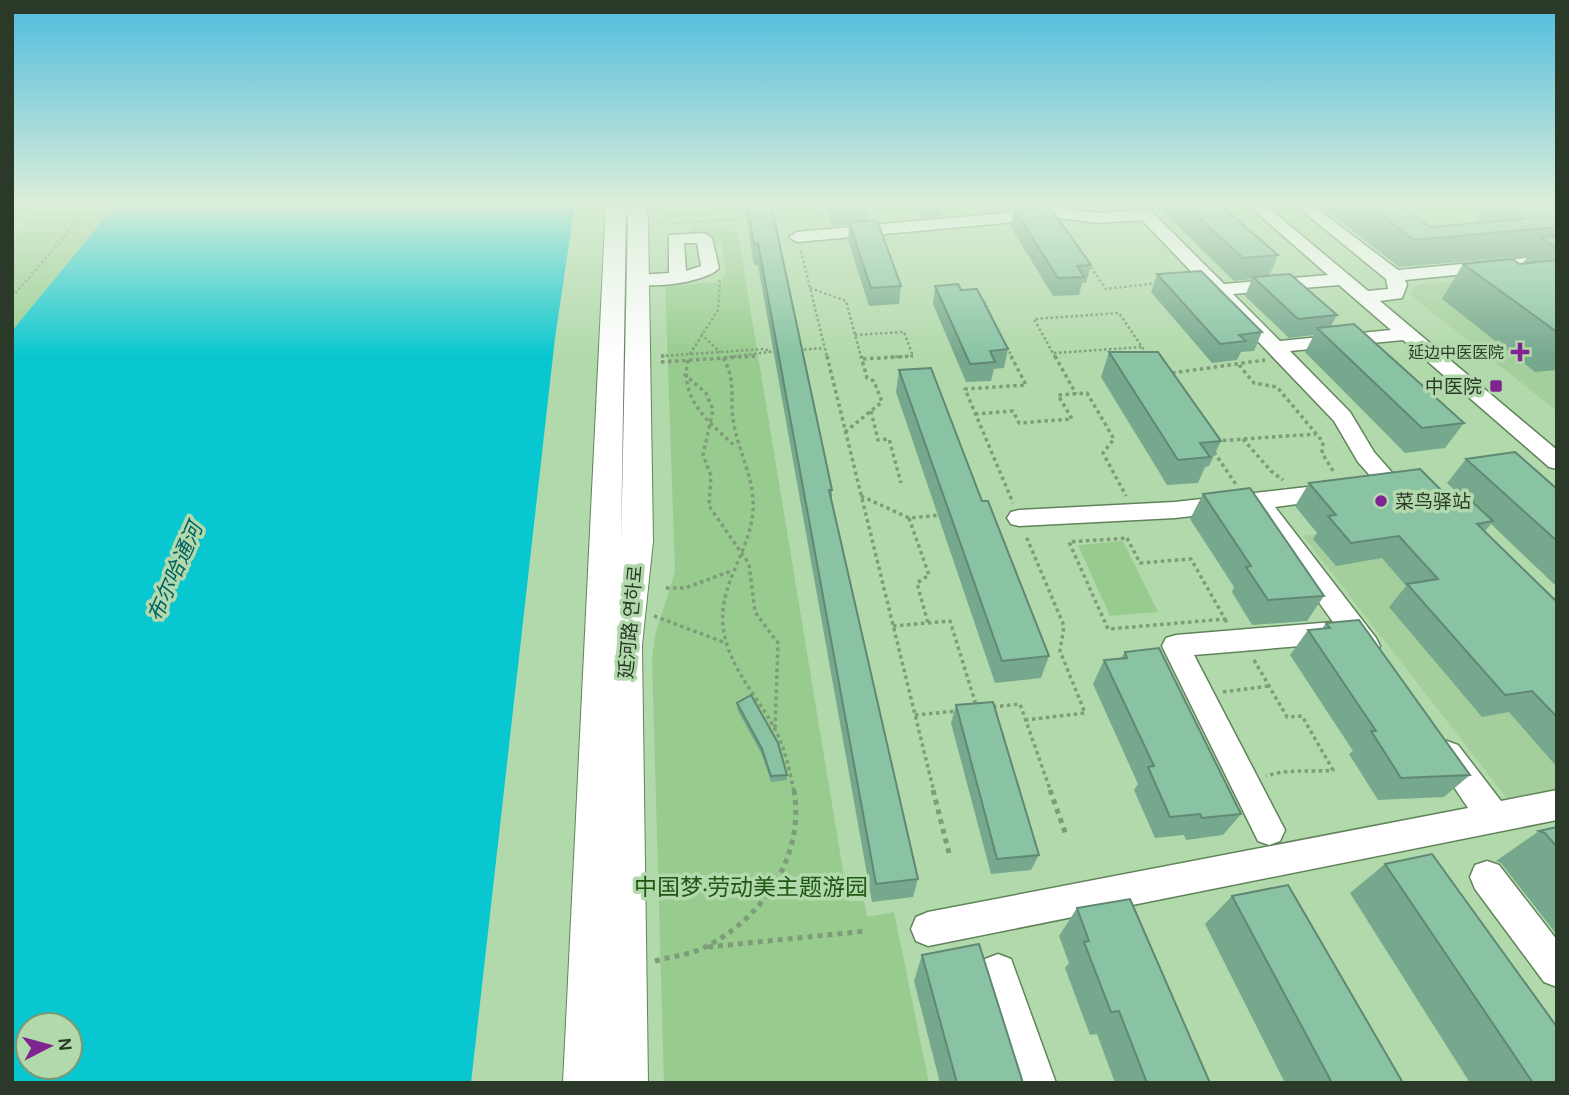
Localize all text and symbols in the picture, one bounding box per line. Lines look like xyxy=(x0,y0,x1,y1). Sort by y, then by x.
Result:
marker: 延边中医医院 xyxy=(1510,342,1530,362)
place label: 延边中医医院 xyxy=(1408,343,1504,362)
place label: 中医院 xyxy=(1425,376,1482,398)
marker: 中医院 xyxy=(1488,378,1504,394)
place label: 菜鸟驿站 xyxy=(1395,491,1471,513)
marker: 菜鸟驿站 xyxy=(1373,493,1389,509)
water label: 布尔哈通河 xyxy=(143,516,209,625)
street label: 延河路 연하로 xyxy=(615,564,647,680)
park label: 中国梦·劳动美主题游园 xyxy=(634,874,868,901)
north arrow xyxy=(14,1011,84,1081)
text: N xyxy=(53,1036,77,1052)

